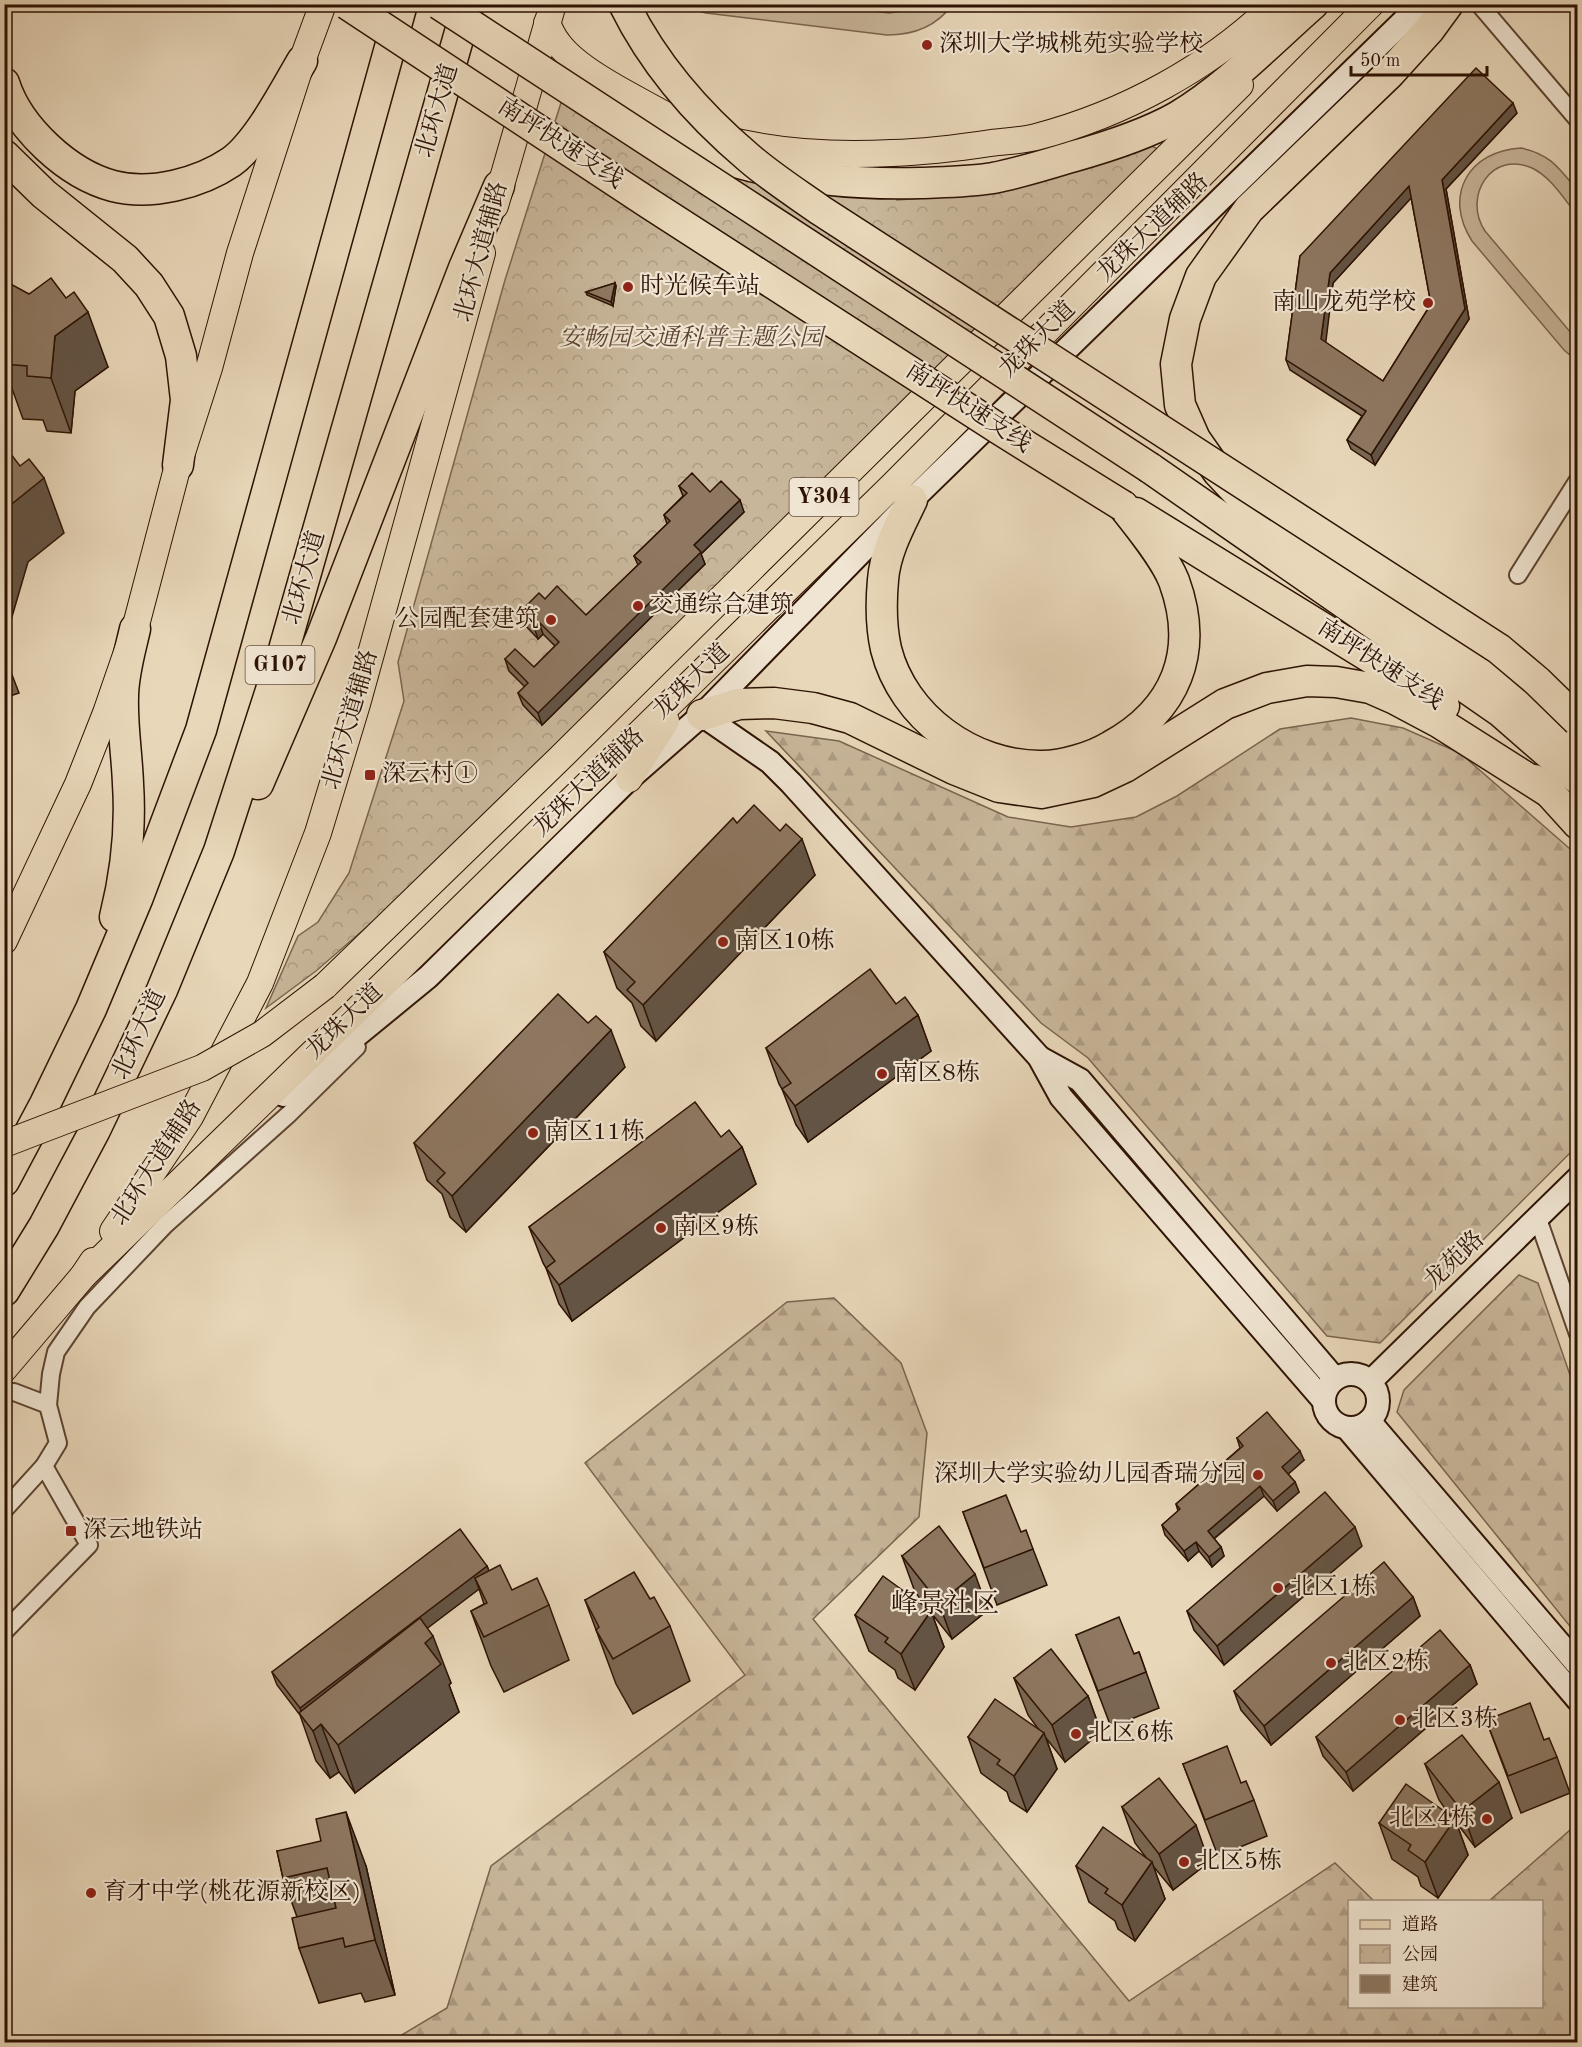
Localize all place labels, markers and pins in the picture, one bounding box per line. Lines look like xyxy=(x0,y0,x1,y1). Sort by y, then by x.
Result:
place label: 深圳大学城桃苑实验学校 xyxy=(939,30,1203,57)
marker: 深圳大学城桃苑实验学校 xyxy=(920,38,934,52)
place label: 时光候车站 xyxy=(640,272,760,299)
marker: 时光候车站 xyxy=(621,280,635,294)
place label: 南山龙苑学校 xyxy=(1272,288,1416,315)
marker: 南山龙苑学校 xyxy=(1421,296,1435,310)
place label: 交通综合建筑 xyxy=(650,591,794,618)
marker: 交通综合建筑 xyxy=(631,599,645,613)
place label: 公园配套建筑 xyxy=(395,605,539,632)
marker: 公园配套建筑 xyxy=(544,613,558,627)
place label: 深云村① xyxy=(382,760,478,787)
marker: 深云村① xyxy=(363,768,377,782)
place label: 南区10栋 xyxy=(735,927,835,954)
marker: 南区10栋 xyxy=(716,935,730,949)
place label: 南区8栋 xyxy=(894,1059,980,1086)
marker: 南区8栋 xyxy=(875,1067,889,1081)
place label: 南区11栋 xyxy=(545,1118,645,1145)
marker: 南区11栋 xyxy=(526,1126,540,1140)
place label: 南区9栋 xyxy=(673,1213,759,1240)
marker: 南区9栋 xyxy=(654,1221,668,1235)
place label: 深圳大学实验幼儿园香瑞分园 xyxy=(934,1460,1246,1487)
marker: 深圳大学实验幼儿园香瑞分园 xyxy=(1251,1468,1265,1482)
place label: 深云地铁站 xyxy=(83,1516,203,1543)
marker: 深云地铁站 xyxy=(64,1524,78,1538)
place label: 北区1栋 xyxy=(1290,1573,1376,1600)
marker: 北区1栋 xyxy=(1271,1581,1285,1595)
place label: 北区2栋 xyxy=(1343,1648,1429,1675)
marker: 北区2栋 xyxy=(1324,1656,1338,1670)
place label: 北区3栋 xyxy=(1412,1705,1498,1732)
marker: 北区3栋 xyxy=(1393,1713,1407,1727)
place label: 北区6栋 xyxy=(1088,1719,1174,1746)
marker: 北区6栋 xyxy=(1069,1727,1083,1741)
place label: 北区4栋 xyxy=(1389,1804,1475,1831)
marker: 北区4栋 xyxy=(1480,1812,1494,1826)
place label: 北区5栋 xyxy=(1196,1847,1282,1874)
marker: 北区5栋 xyxy=(1177,1855,1191,1869)
place label: 育才中学(桃花源新校区) xyxy=(103,1878,361,1905)
marker: 育才中学(桃花源新校区) xyxy=(84,1886,98,1900)

